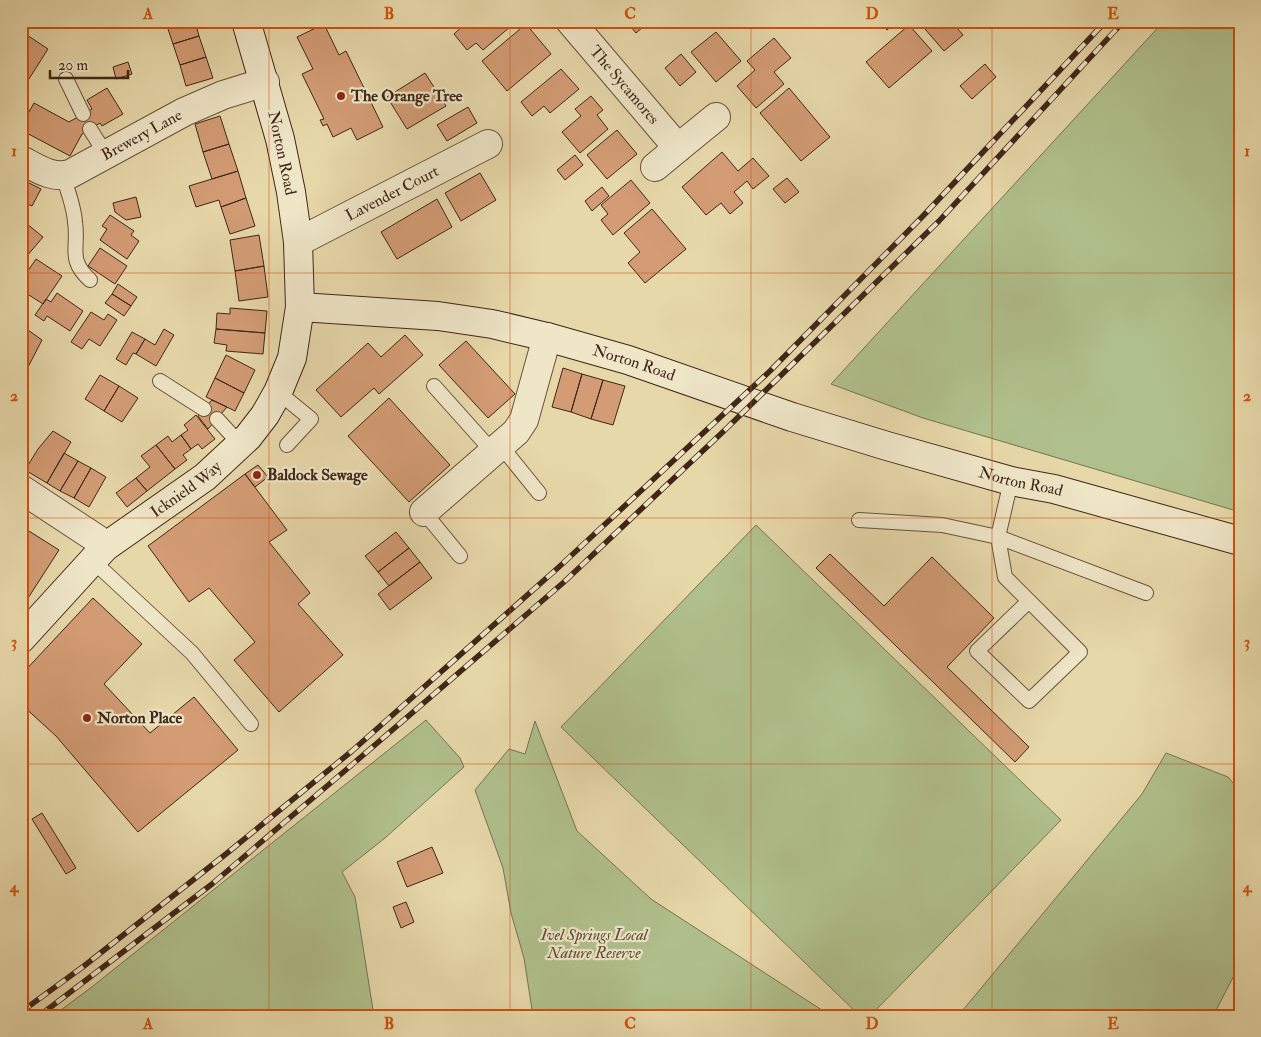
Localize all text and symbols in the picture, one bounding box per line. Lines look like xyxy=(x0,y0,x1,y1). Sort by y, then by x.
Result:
text: A xyxy=(142,4,154,24)
text: B xyxy=(384,4,394,24)
text: C xyxy=(624,4,636,24)
text: D xyxy=(865,4,879,24)
text: E xyxy=(1107,4,1119,24)
street label: The Sycamores xyxy=(585,41,664,129)
scale bar xyxy=(50,48,128,80)
text: 20 m xyxy=(58,56,88,75)
place label: The Orange Tree xyxy=(350,86,463,107)
marker: The Orange Tree xyxy=(335,90,347,102)
street label: Brewery Lane xyxy=(98,105,186,165)
street label: Norton Road xyxy=(263,109,301,197)
text: 1 xyxy=(11,141,17,161)
text: 1 xyxy=(1244,141,1250,161)
street label: Lavender Court xyxy=(342,161,442,226)
street label: Norton Road xyxy=(590,340,678,386)
text: 2 xyxy=(10,386,18,406)
text: 2 xyxy=(1243,386,1251,406)
street label: Icknield Way xyxy=(147,456,226,522)
street label: Norton Road xyxy=(976,462,1065,501)
place label: Baldock Sewage xyxy=(267,465,368,486)
marker: Baldock Sewage xyxy=(251,469,263,481)
text: 3 xyxy=(11,632,17,652)
text: 3 xyxy=(1244,632,1250,652)
place label: Norton Place xyxy=(96,708,183,728)
marker: Norton Place xyxy=(81,712,93,724)
text: 4 xyxy=(9,877,20,897)
text: 4 xyxy=(1242,877,1253,897)
park label: Ivel Springs Local Nature Reserve xyxy=(540,925,649,963)
text: A xyxy=(142,1014,154,1034)
text: B xyxy=(384,1014,394,1034)
text: C xyxy=(624,1014,636,1034)
text: D xyxy=(865,1014,879,1034)
text: E xyxy=(1107,1014,1119,1034)

